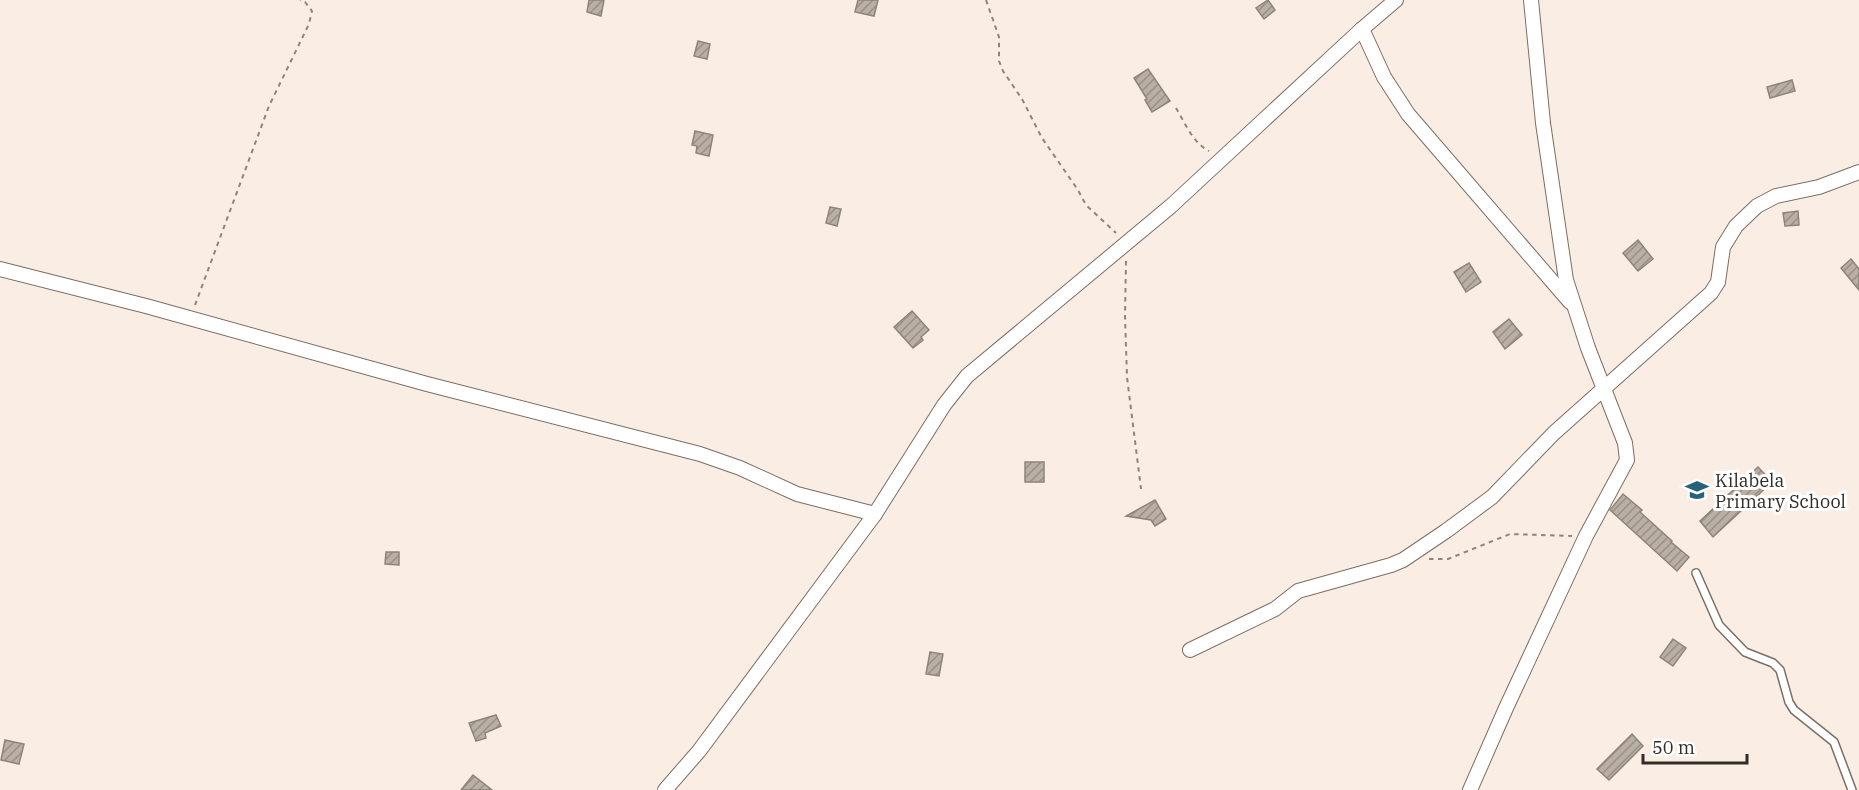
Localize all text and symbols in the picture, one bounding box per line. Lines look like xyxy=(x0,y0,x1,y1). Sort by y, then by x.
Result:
place label: Kilabela Primary School xyxy=(1715,469,1846,513)
school or university icon: Kilabela Primary School xyxy=(1684,477,1710,503)
scale bar xyxy=(1643,727,1746,765)
text: 50 m xyxy=(1652,736,1695,759)

